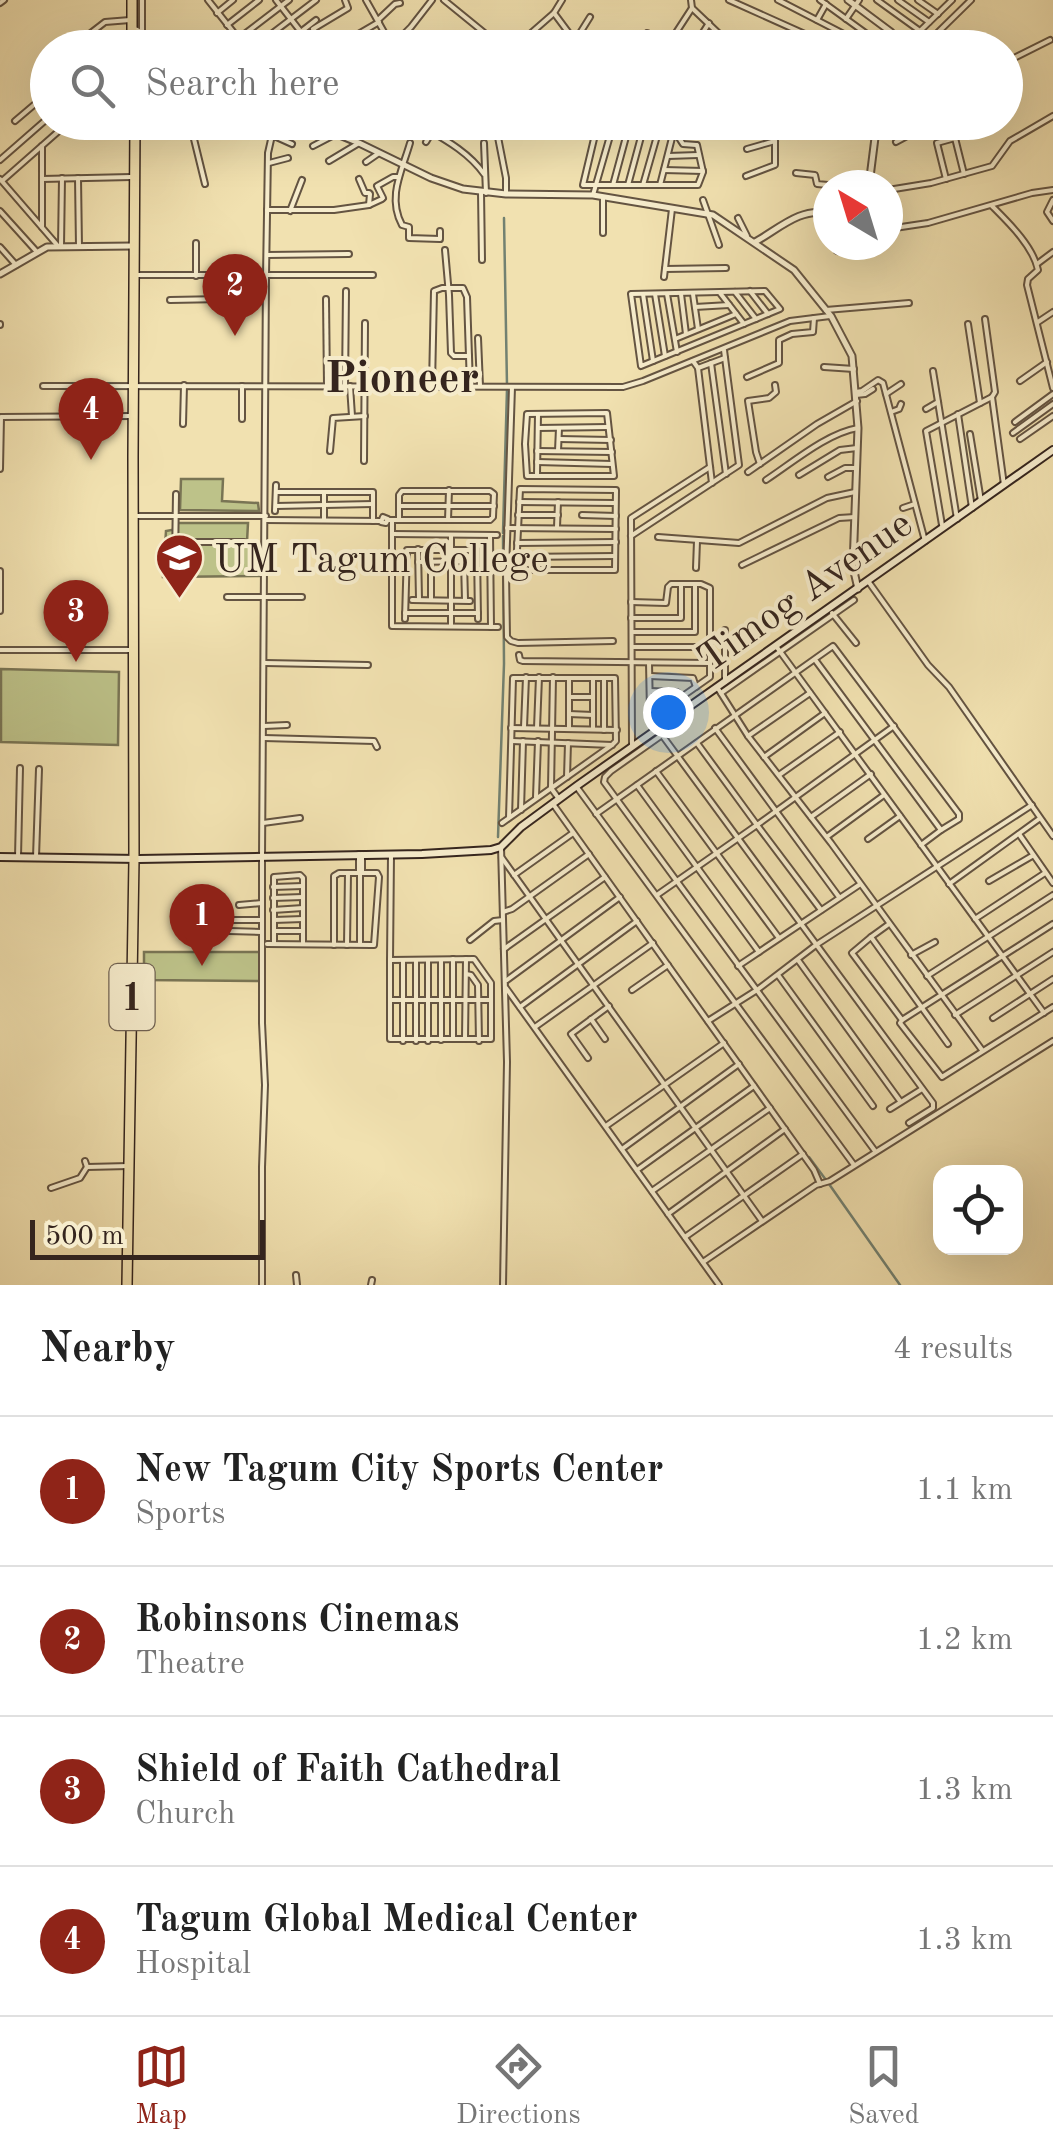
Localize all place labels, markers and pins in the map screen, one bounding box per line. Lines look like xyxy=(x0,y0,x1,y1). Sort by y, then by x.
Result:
pin: 2 xyxy=(202,254,268,336)
pin: 4 xyxy=(58,378,124,460)
school or university icon: UM Tagum College xyxy=(153,532,205,600)
place label: UM Tagum College xyxy=(214,542,549,582)
pin: 3 xyxy=(44,580,108,662)
pin: 1 xyxy=(170,884,234,966)

